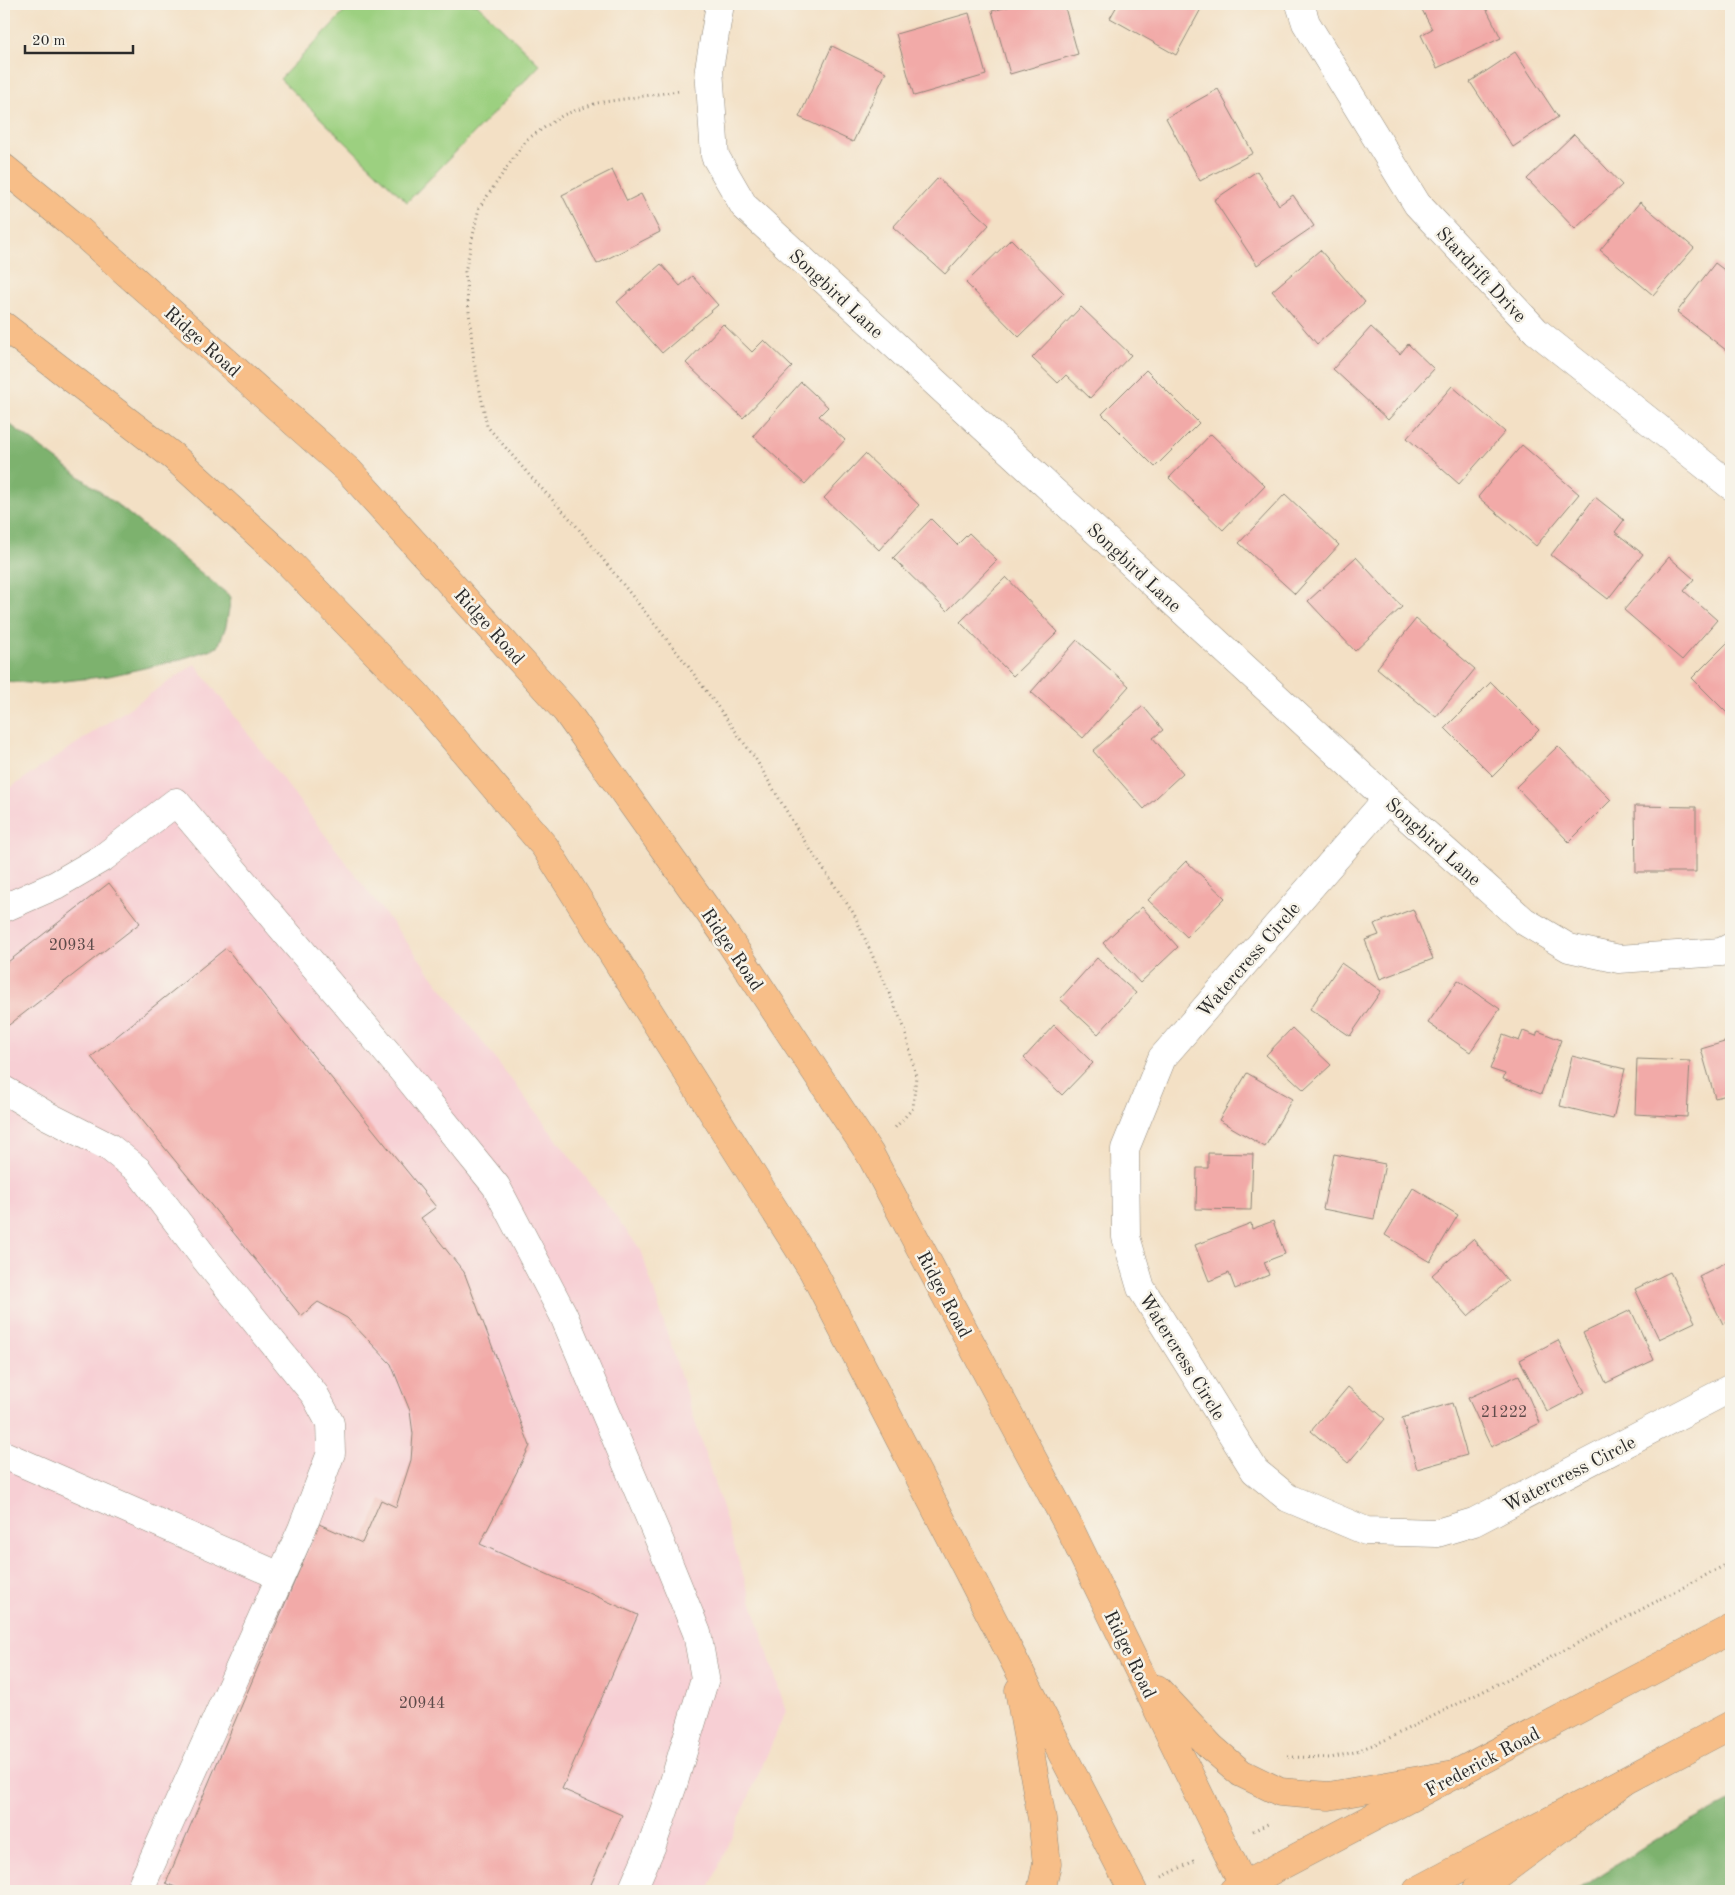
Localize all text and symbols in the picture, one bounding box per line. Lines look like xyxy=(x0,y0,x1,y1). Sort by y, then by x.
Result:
scale bar xyxy=(25,22,132,54)
text: 20 m xyxy=(32,34,66,49)
street label: Stardrift Drive xyxy=(1432,224,1529,327)
street label: Songbird Lane xyxy=(785,247,886,343)
street label: Ridge Road xyxy=(160,304,243,382)
street label: Songbird Lane xyxy=(1083,521,1184,617)
street label: Ridge Road xyxy=(449,586,527,669)
street label: Songbird Lane xyxy=(1381,795,1484,890)
street label: Watercress Circle xyxy=(1195,899,1305,1022)
street label: Ridge Road xyxy=(696,906,765,995)
house number: 20934 xyxy=(49,938,95,954)
street label: Ridge Road xyxy=(912,1249,974,1342)
street label: Watercress Circle xyxy=(1134,1290,1228,1424)
house number: 21222 xyxy=(1481,1405,1527,1421)
street label: Watercress Circle xyxy=(1501,1434,1639,1517)
street label: Ridge Road xyxy=(1099,1608,1158,1702)
house number: 20944 xyxy=(399,1696,445,1712)
street label: Frederick Road xyxy=(1423,1725,1544,1801)

